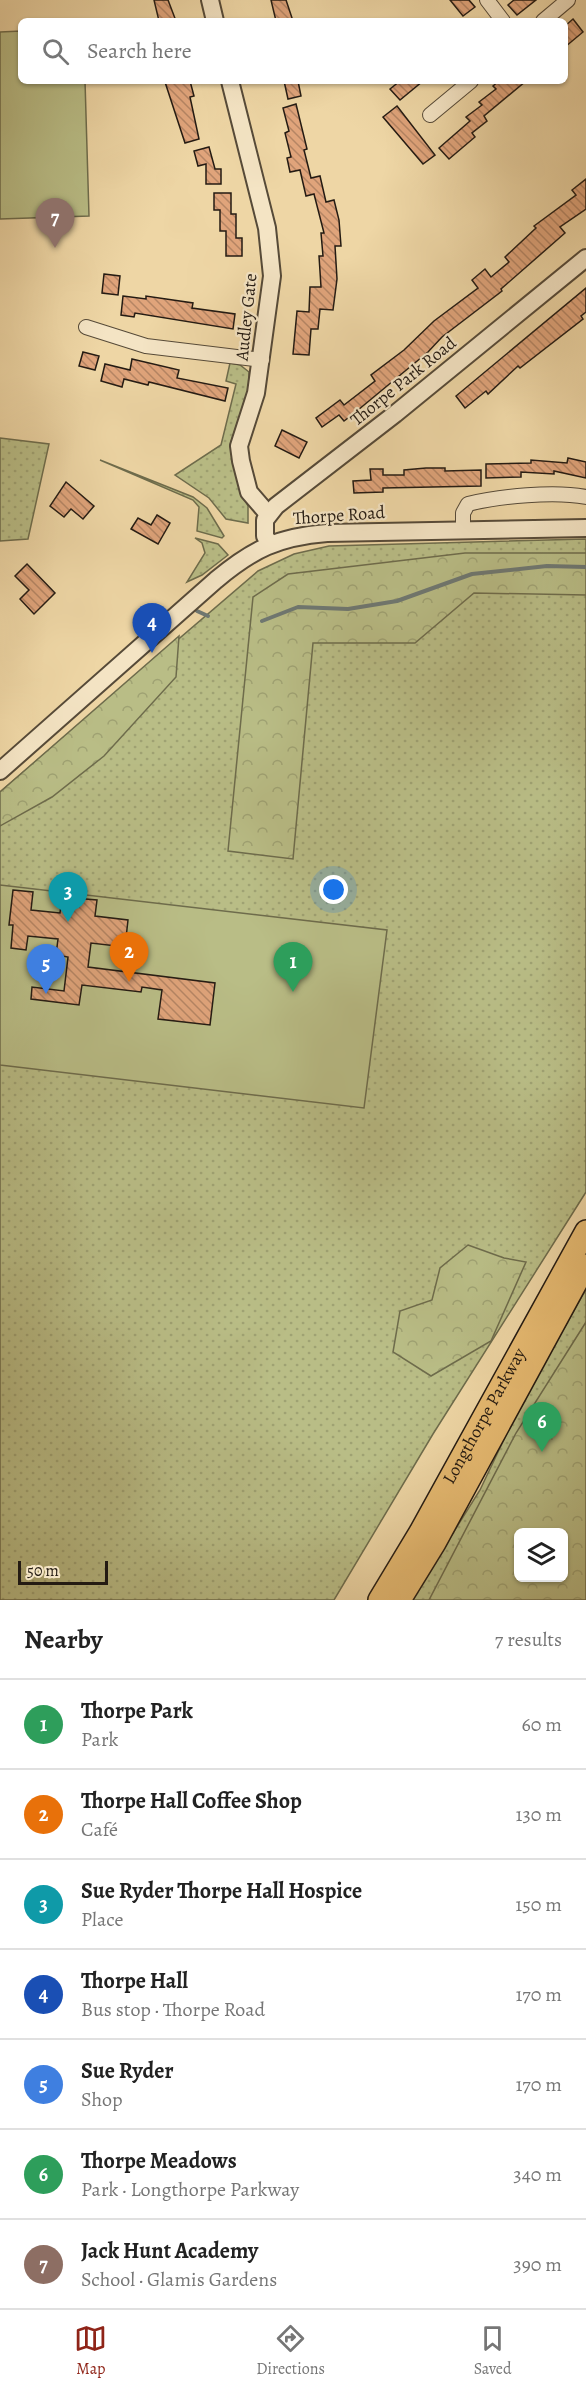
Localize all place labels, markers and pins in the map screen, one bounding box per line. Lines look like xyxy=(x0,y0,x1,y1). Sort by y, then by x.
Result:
pin: 7 xyxy=(36,198,74,248)
pin: 4 xyxy=(132,604,172,653)
pin: 3 xyxy=(48,872,88,922)
pin: 2 xyxy=(110,932,148,982)
pin: 1 xyxy=(274,942,312,992)
pin: 5 xyxy=(26,944,66,994)
pin: 6 xyxy=(522,1402,562,1452)

